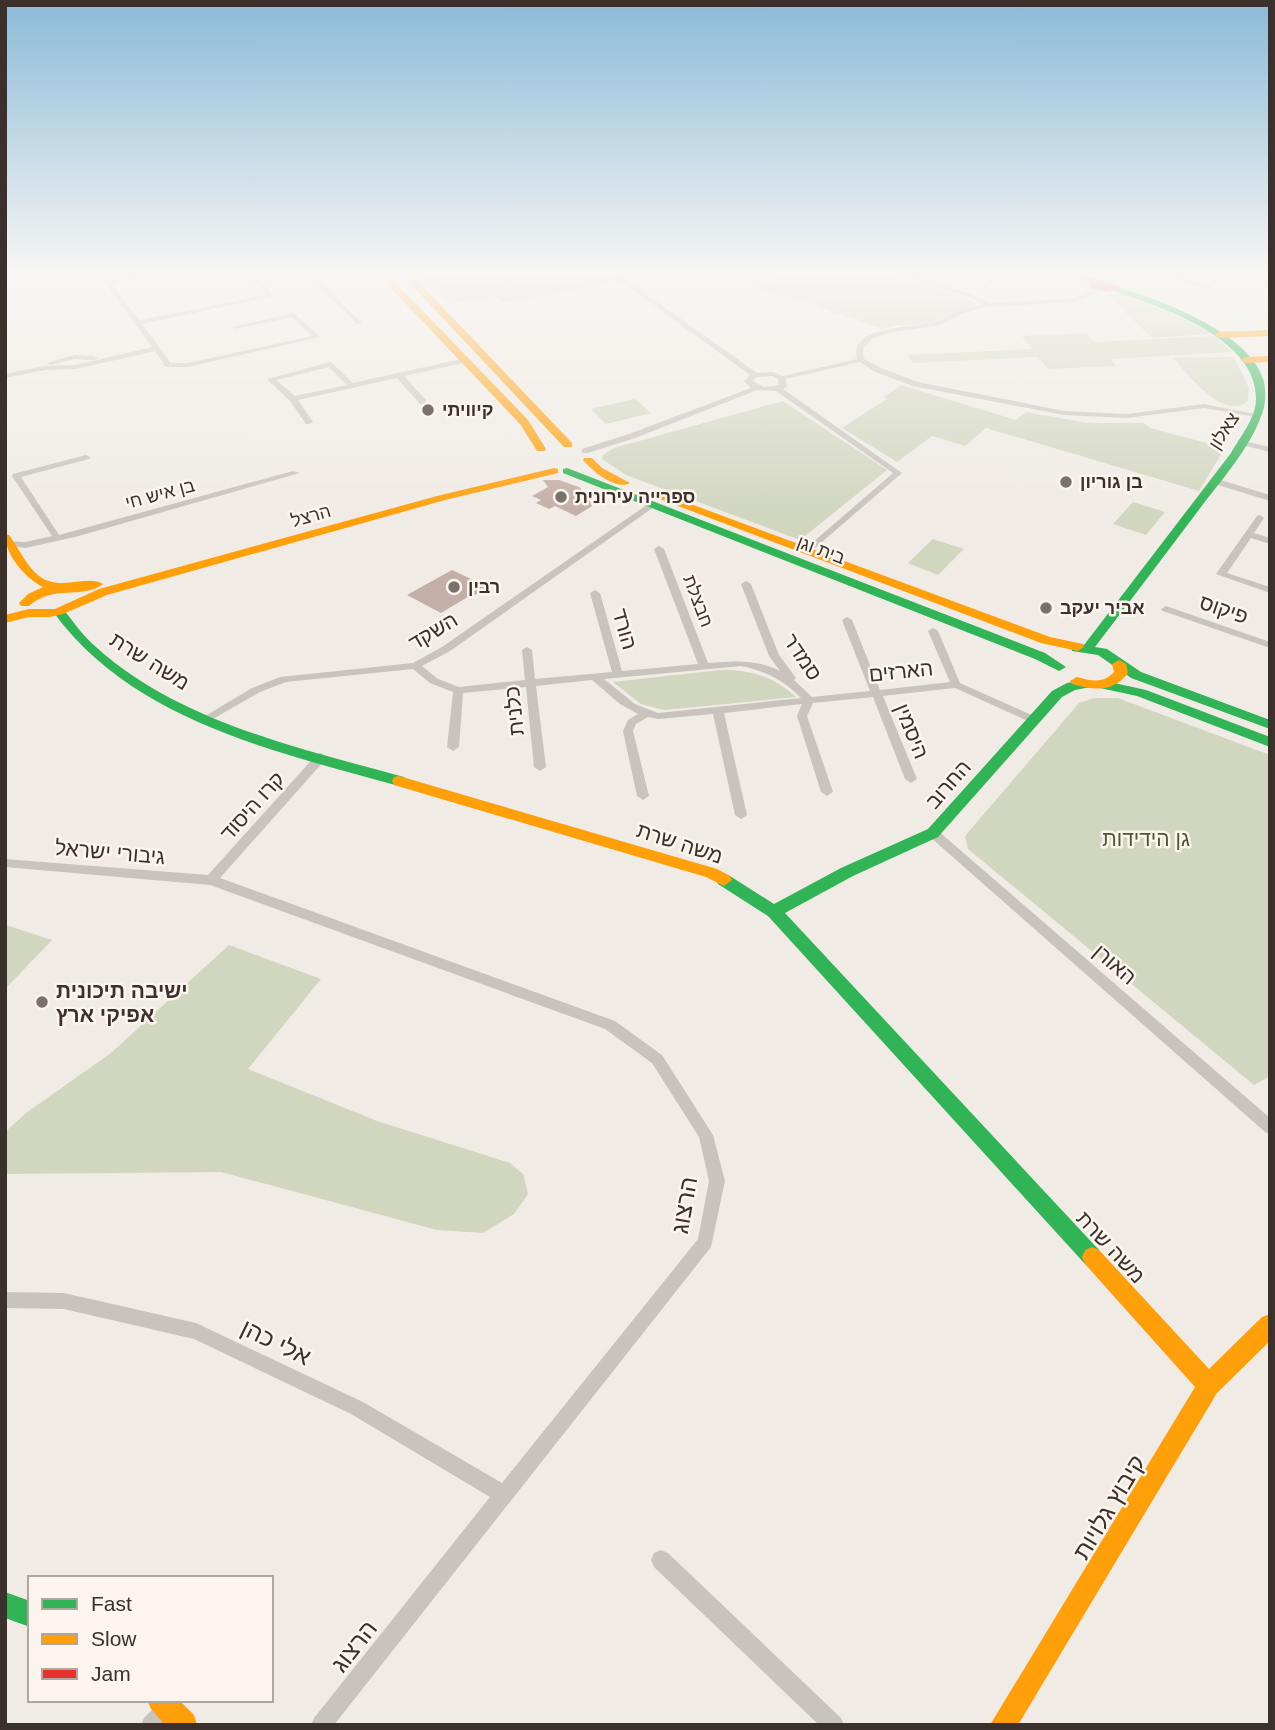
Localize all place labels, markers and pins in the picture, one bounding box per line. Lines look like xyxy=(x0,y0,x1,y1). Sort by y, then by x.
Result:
place label: קיוויתי xyxy=(442,400,494,420)
marker: קיוויתי xyxy=(420,402,436,418)
place label: בן גוריון xyxy=(1080,472,1143,492)
marker: בן גוריון xyxy=(1058,474,1074,490)
place label: ספרייה עירונית xyxy=(575,487,695,507)
marker: ספרייה עירונית xyxy=(553,489,569,505)
place label: רבין xyxy=(468,577,500,597)
marker: רבין xyxy=(446,579,462,595)
place label: אביר יעקב xyxy=(1060,598,1144,618)
marker: אביר יעקב xyxy=(1038,600,1054,616)
place label: ישיבה תיכונית אפיקי ארץ xyxy=(56,979,188,1026)
marker: ישיבה תיכונית אפיקי ארץ xyxy=(34,994,50,1010)

